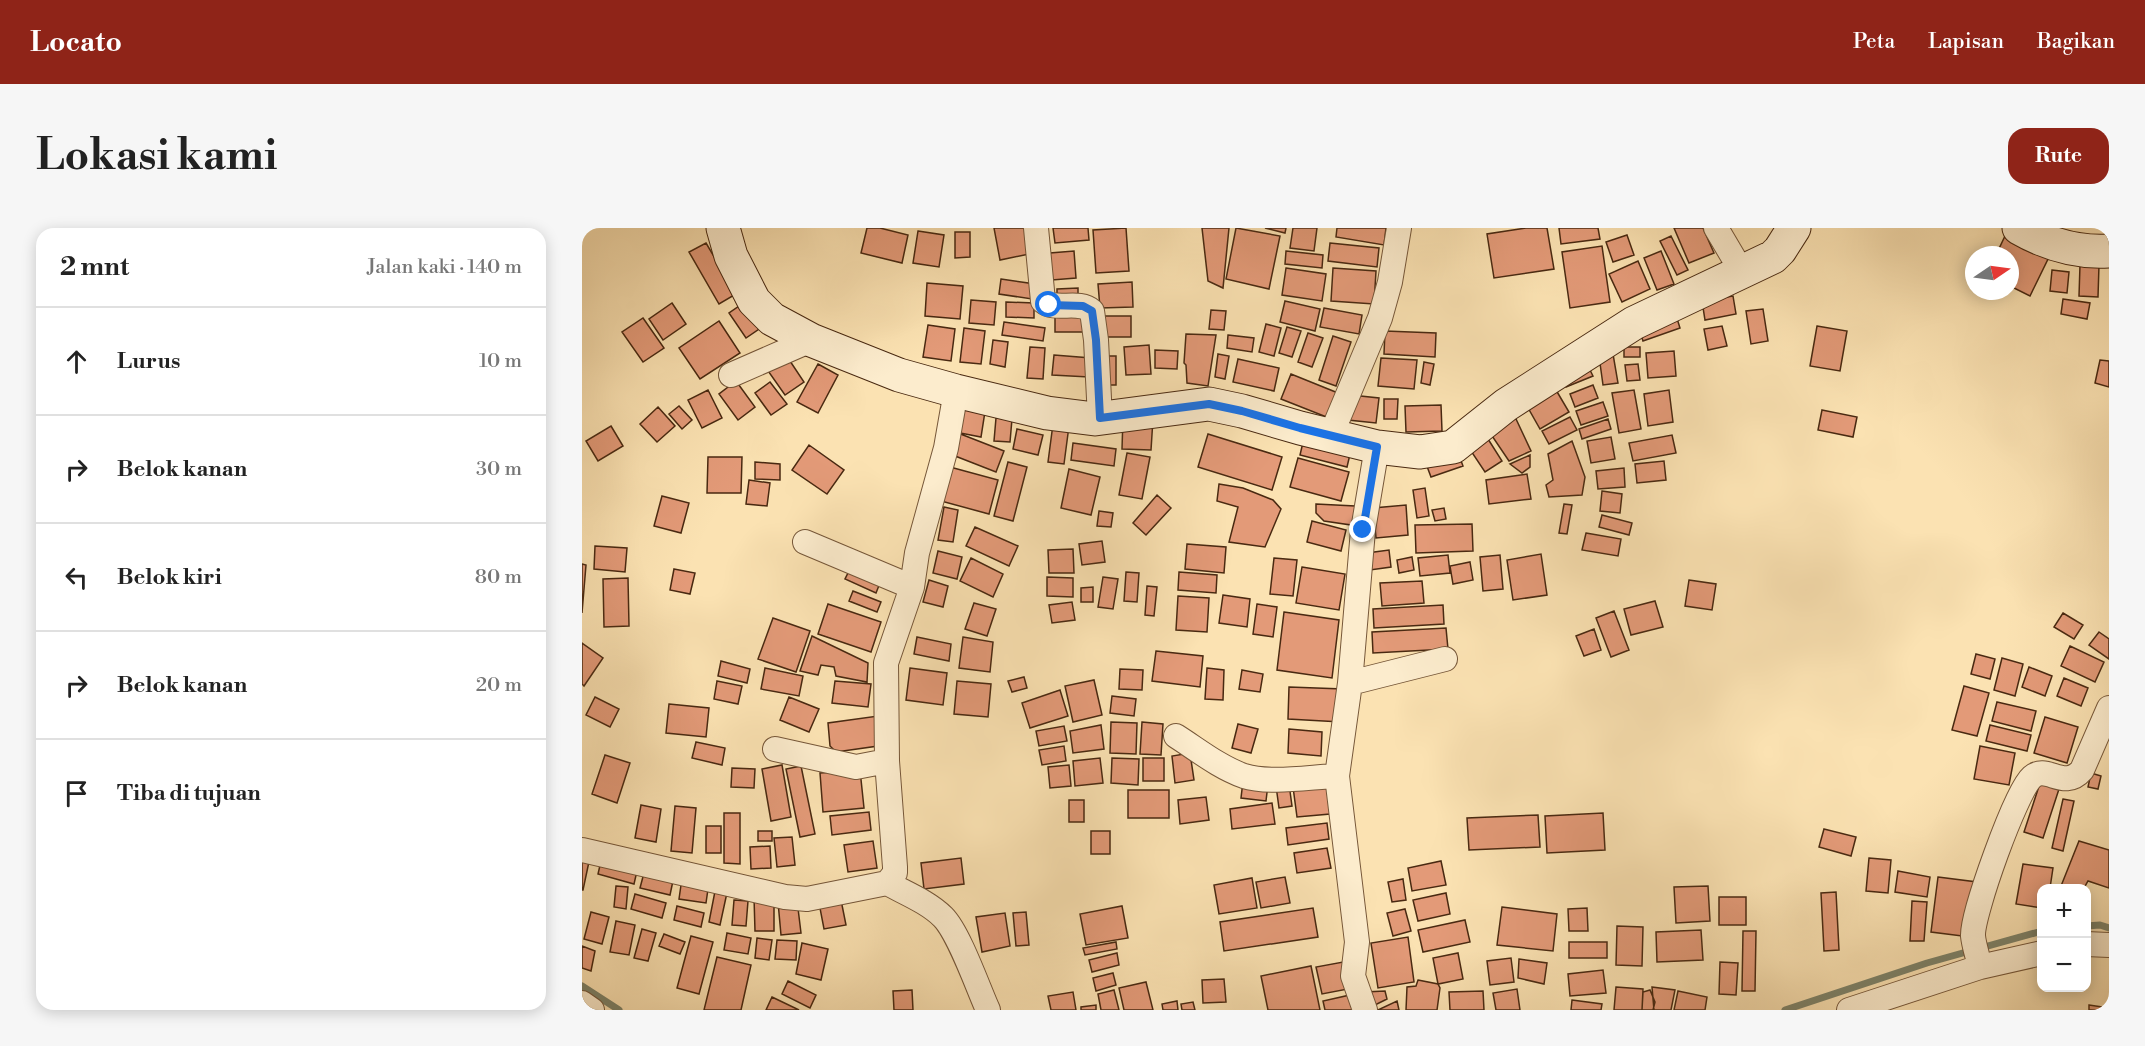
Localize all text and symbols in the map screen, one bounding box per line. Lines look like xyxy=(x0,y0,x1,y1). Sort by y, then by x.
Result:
text: Locato xyxy=(30,25,122,60)
text: Peta xyxy=(1853,29,1895,55)
text: Lapisan xyxy=(1928,29,2004,55)
text: Bagikan xyxy=(2037,29,2115,55)
button: Rute xyxy=(2008,128,2109,184)
text: Lokasi kami xyxy=(36,130,277,183)
north arrow xyxy=(1965,246,2019,300)
text: 2 mnt xyxy=(60,251,129,283)
text: Jalan kaki · 140 m xyxy=(367,255,522,280)
route start xyxy=(1035,291,1061,317)
icon: ahead xyxy=(60,345,93,378)
text: Lurus xyxy=(117,348,180,375)
text: 10 m xyxy=(479,349,522,374)
icon: right xyxy=(60,453,93,486)
text: Belok kanan xyxy=(117,456,247,483)
text: 30 m xyxy=(476,457,522,482)
route end xyxy=(1349,516,1375,542)
icon: left xyxy=(60,561,93,594)
text: Belok kiri xyxy=(117,564,222,591)
text: 80 m xyxy=(475,565,522,590)
icon: right xyxy=(60,669,93,702)
text: Belok kanan xyxy=(117,672,247,699)
text: 20 m xyxy=(476,673,522,698)
icon: arrive xyxy=(60,777,93,810)
text: Tiba di tujuan xyxy=(117,780,261,807)
map controls xyxy=(2037,884,2091,992)
button: + xyxy=(2037,884,2091,938)
button: − xyxy=(2037,938,2091,992)

